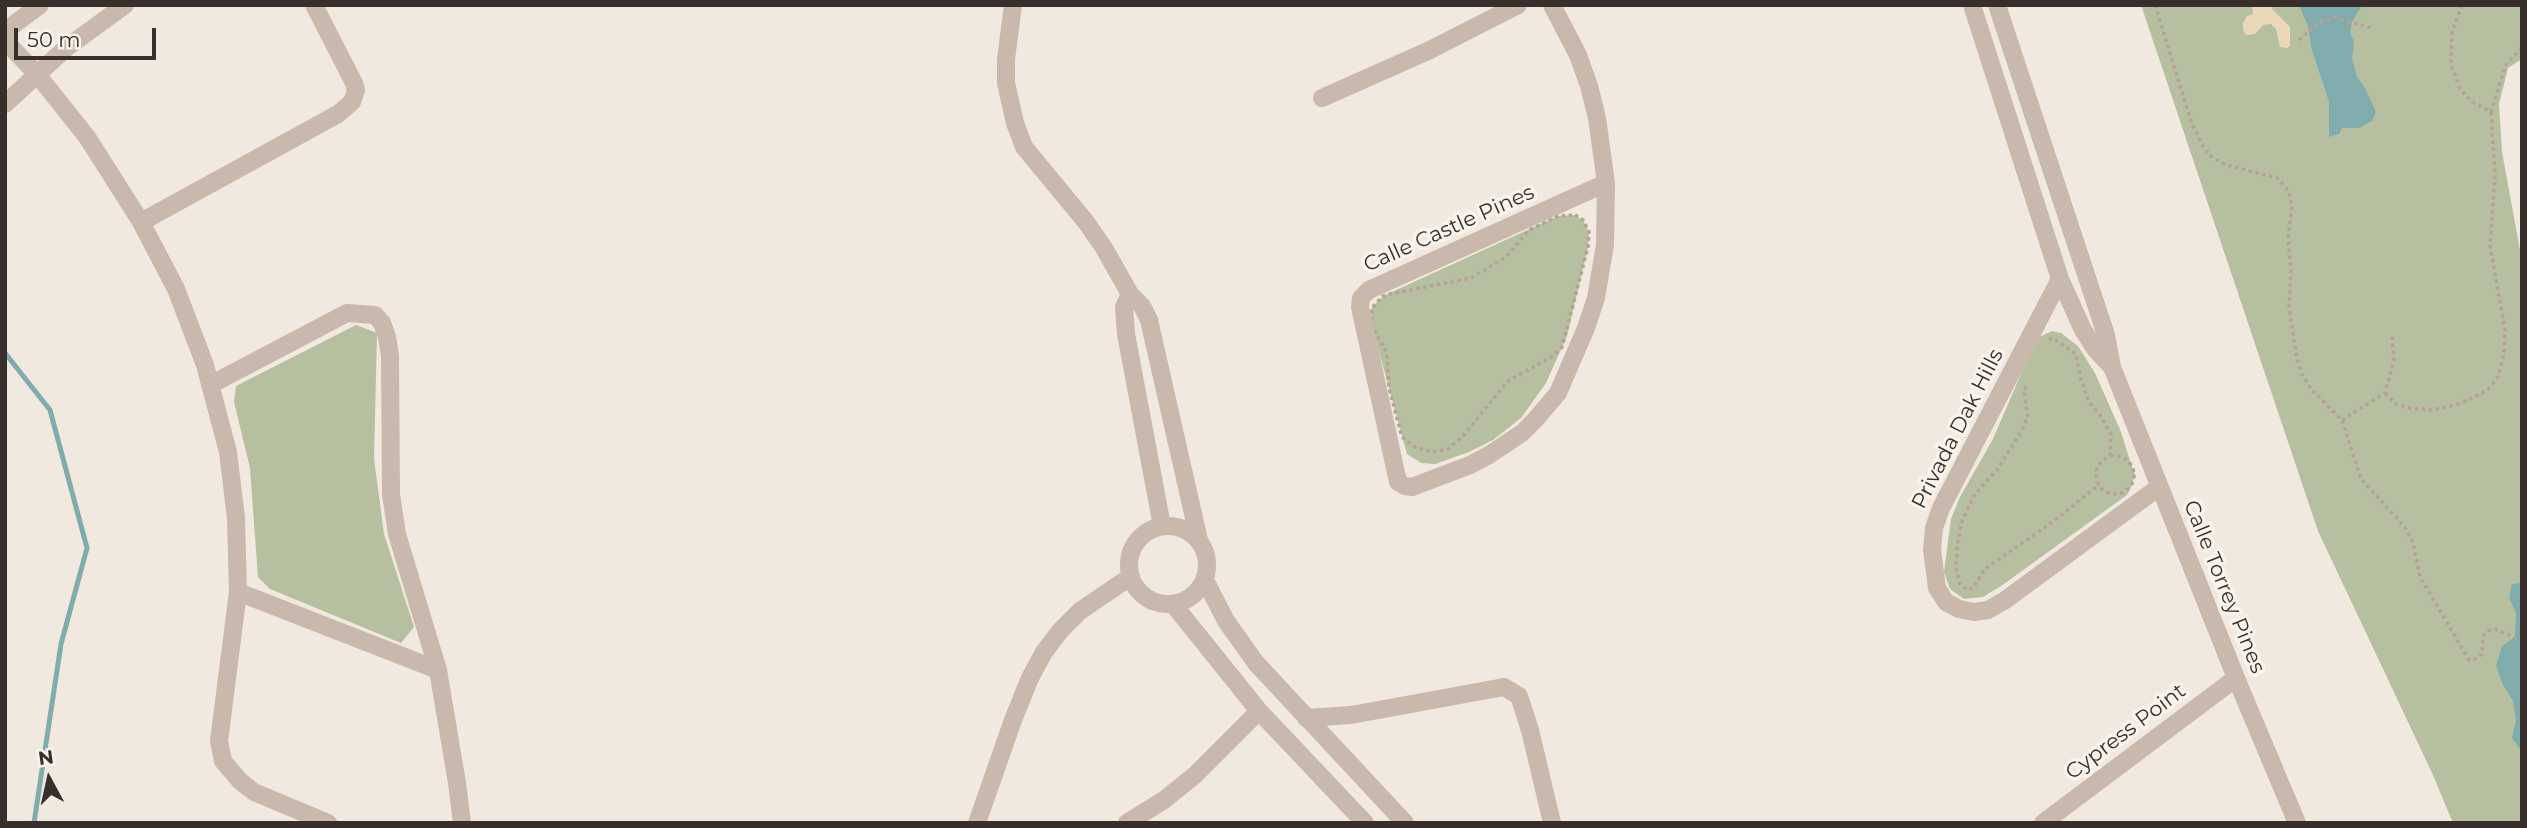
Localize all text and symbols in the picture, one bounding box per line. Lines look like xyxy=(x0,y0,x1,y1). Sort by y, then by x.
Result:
scale bar xyxy=(18,14,159,58)
text: 50 m xyxy=(27,27,81,52)
street label: Calle Castle Pines xyxy=(1360,180,1538,278)
street label: Privada Dak Hills xyxy=(1907,345,2009,513)
street label: Calle Torrey Pines xyxy=(2178,497,2270,677)
street label: Cypress Point xyxy=(2061,679,2191,785)
north arrow xyxy=(14,744,84,814)
text: N xyxy=(37,745,55,770)

